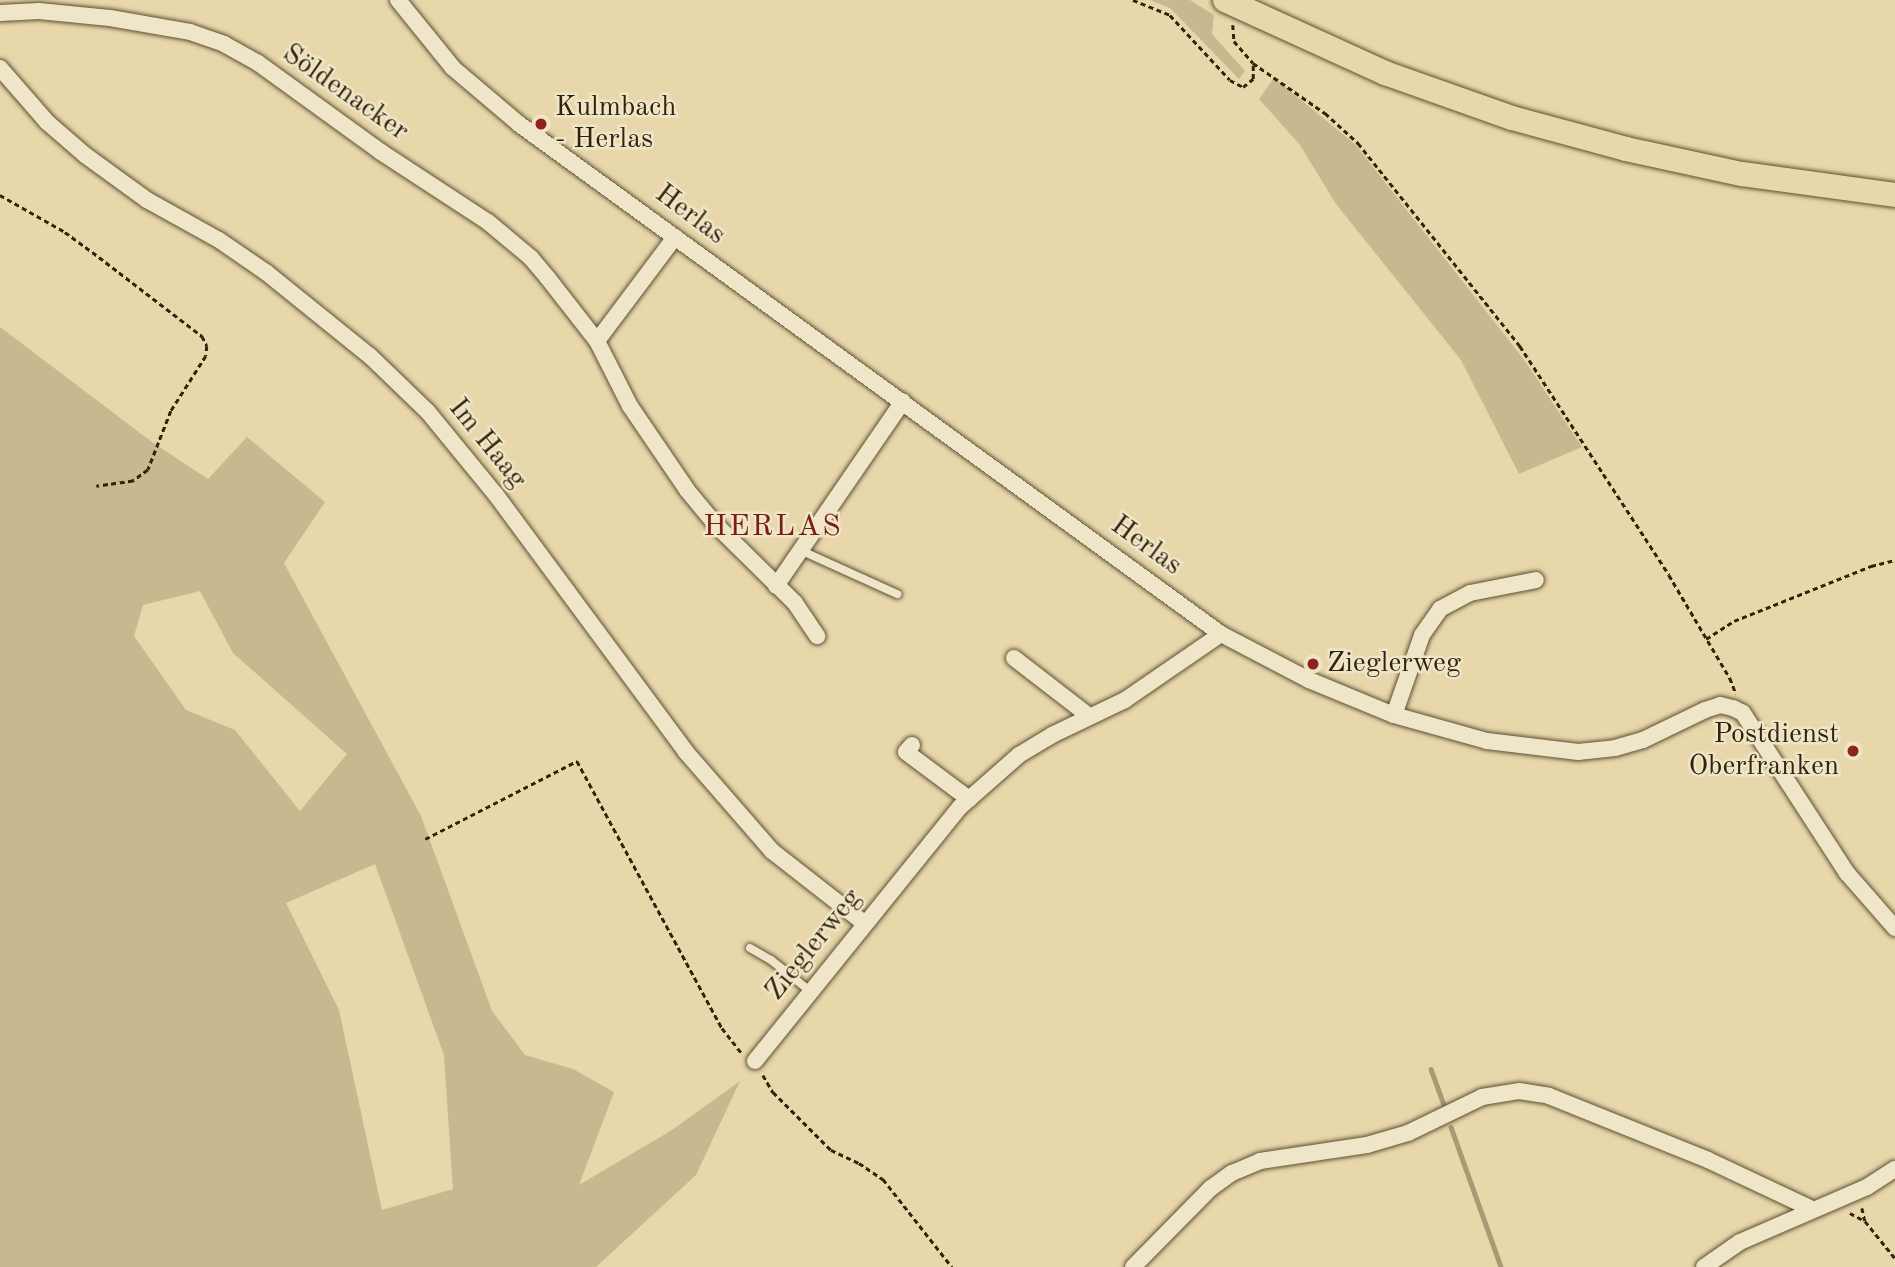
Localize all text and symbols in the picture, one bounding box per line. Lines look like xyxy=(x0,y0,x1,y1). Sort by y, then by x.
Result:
street label: Söldenacker xyxy=(275,37,415,149)
place label: Kulmbach - Herlas xyxy=(555,91,677,157)
marker: Kulmbach - Herlas xyxy=(533,116,549,132)
street label: Herlas xyxy=(648,178,732,252)
street label: Im Haag xyxy=(441,392,533,496)
district label: HERLAS xyxy=(704,509,842,545)
street label: Herlas xyxy=(1104,509,1188,583)
place label: Zieglerweg xyxy=(1327,647,1461,681)
marker: Zieglerweg xyxy=(1305,656,1321,672)
place label: Postdienst Oberfranken xyxy=(1688,718,1839,784)
marker: Postdienst Oberfranken xyxy=(1845,743,1861,759)
street label: Zieglerweg xyxy=(759,882,869,1008)

